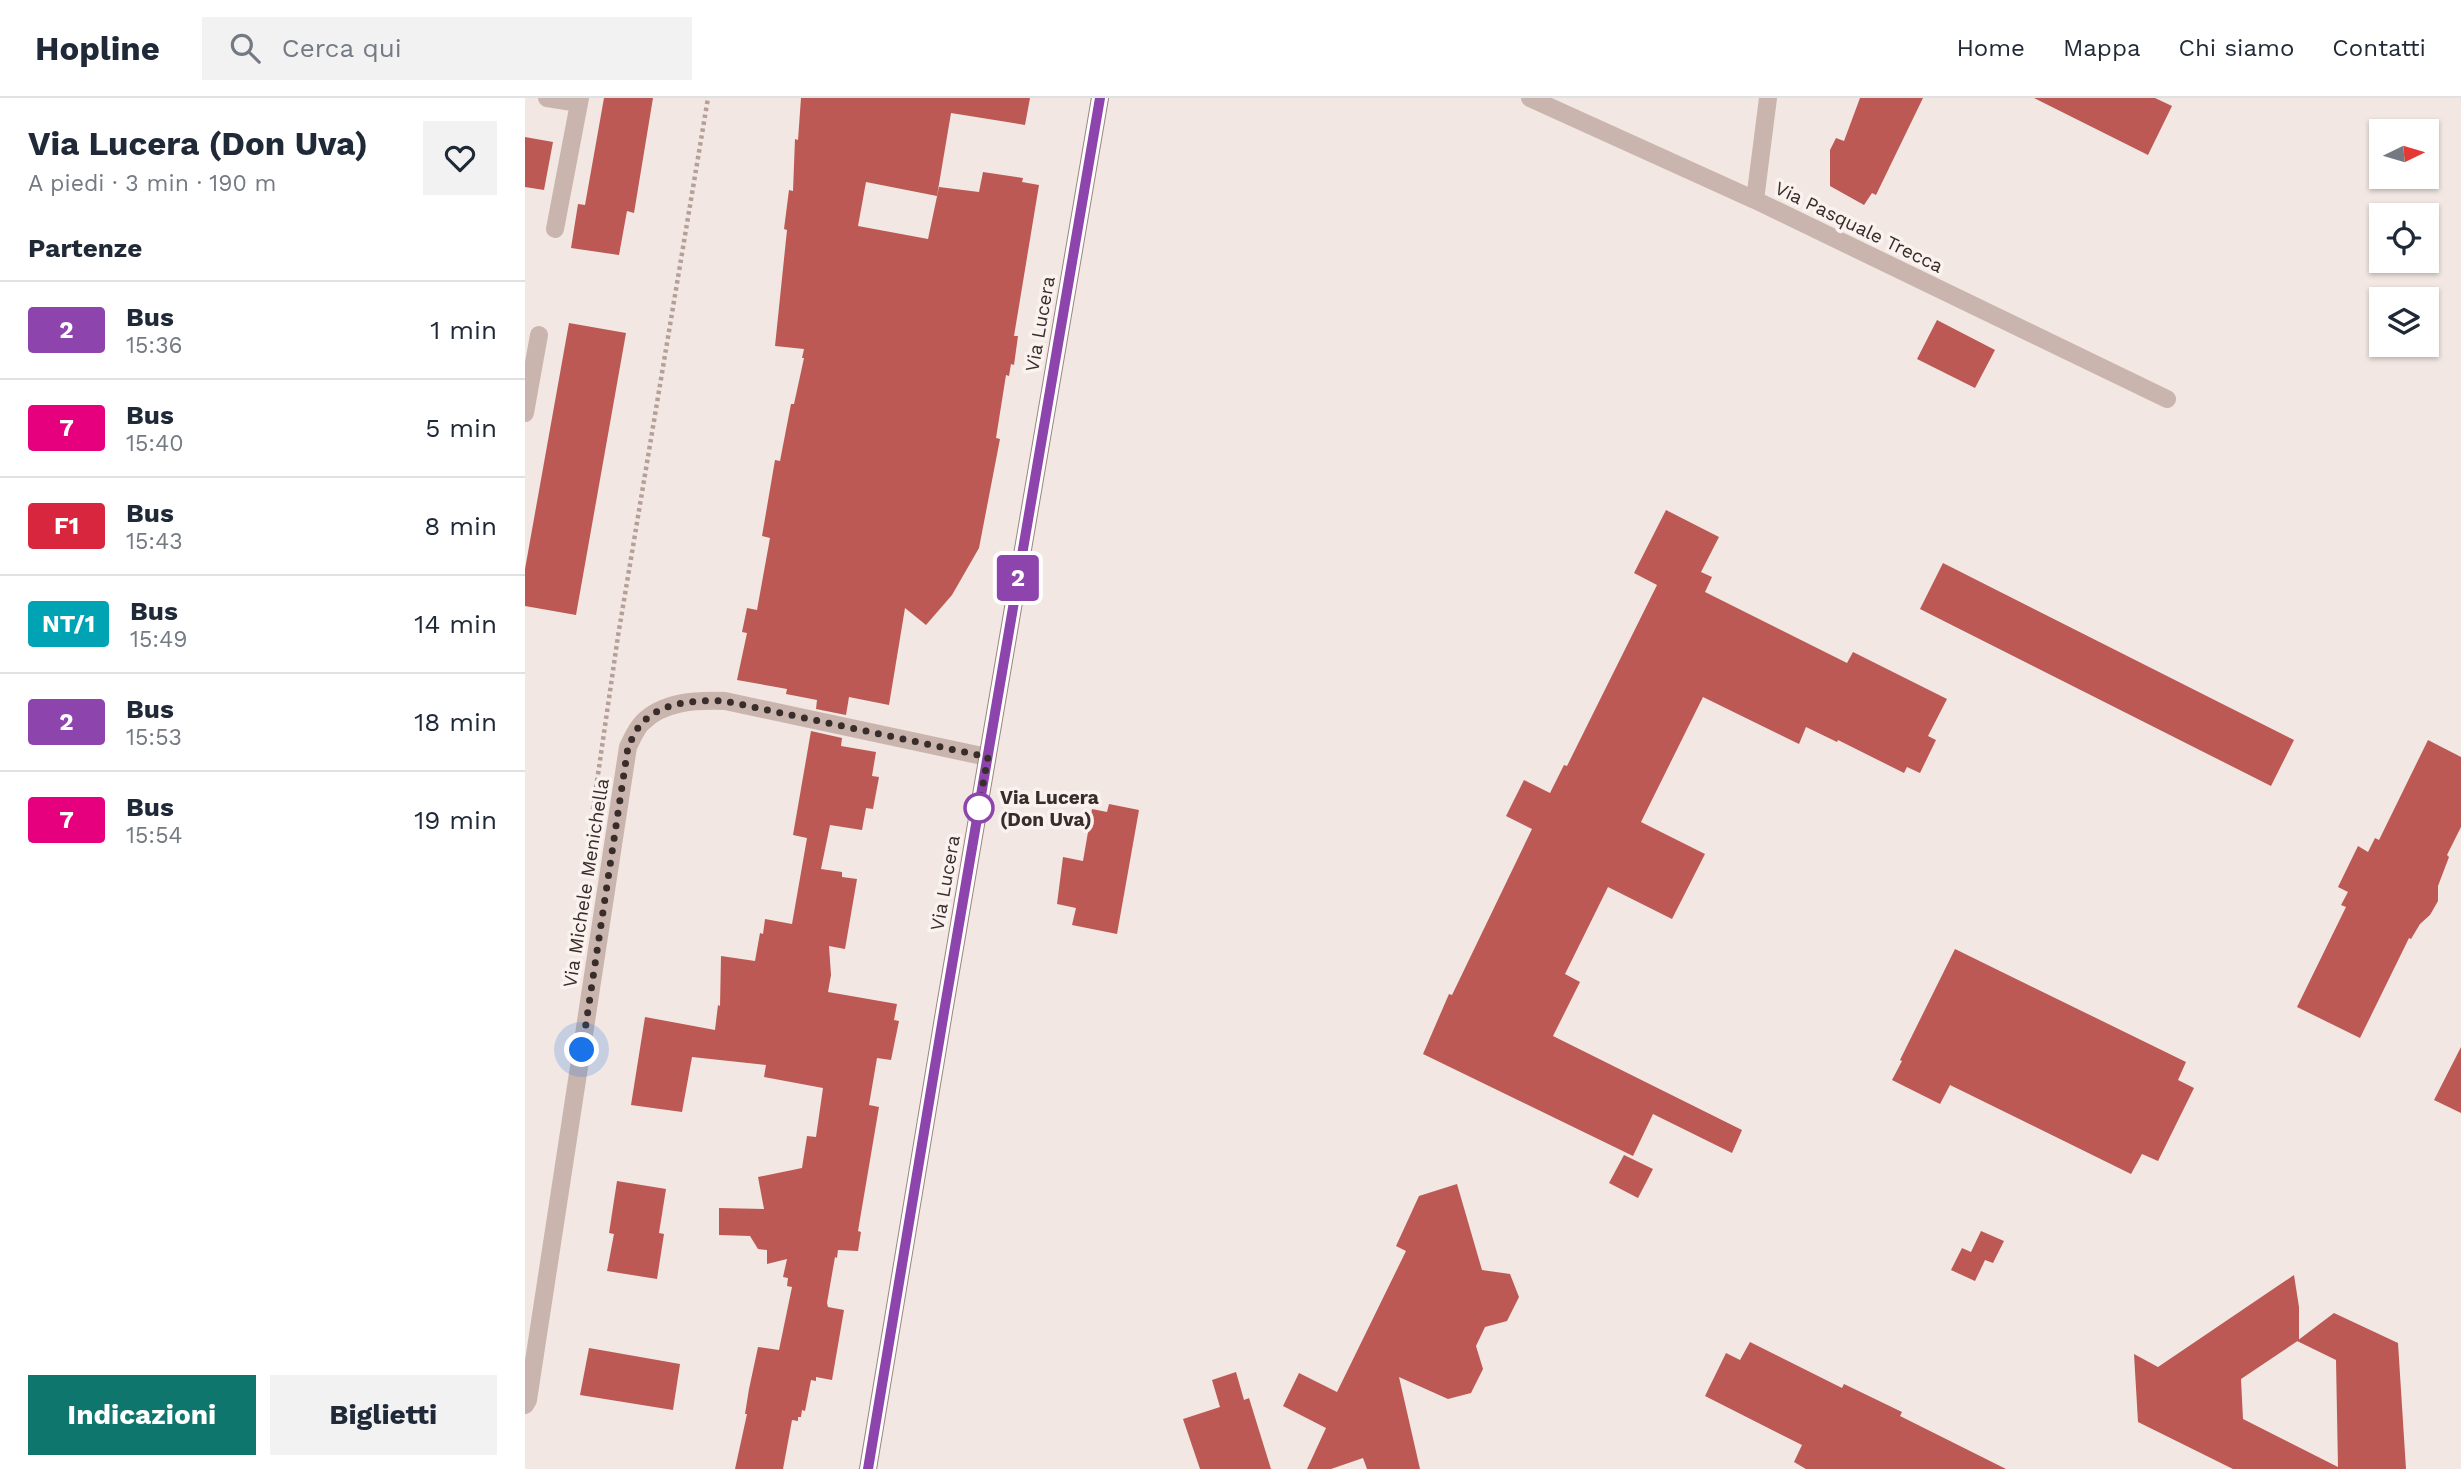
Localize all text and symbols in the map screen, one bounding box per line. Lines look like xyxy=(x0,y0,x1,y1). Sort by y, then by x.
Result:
search box xyxy=(202,17,692,80)
text: Hopline xyxy=(35,29,160,68)
icon: search xyxy=(226,29,264,67)
text: Cerca qui xyxy=(282,33,402,63)
text: Home xyxy=(1956,34,2025,62)
text: Mappa xyxy=(2063,34,2141,62)
text: Chi siamo xyxy=(2179,34,2294,62)
text: Contatti xyxy=(2332,34,2426,62)
north arrow xyxy=(2369,119,2439,189)
map controls xyxy=(2369,119,2439,357)
button: heart xyxy=(423,121,497,195)
text: Via Lucera (Don Uva) xyxy=(28,124,368,163)
text: A piedi · 3 min · 190 m xyxy=(28,170,277,197)
street label: Via Pasquale Trecca xyxy=(1771,176,1947,278)
button: locate xyxy=(2369,203,2439,273)
text: Partenze xyxy=(28,233,142,263)
street label: Via Lucera xyxy=(1020,274,1060,374)
button: layers xyxy=(2369,287,2439,357)
text: Bus xyxy=(126,302,174,332)
text: 1 min xyxy=(430,315,497,345)
text: 2 xyxy=(59,316,74,344)
text: 15:36 xyxy=(126,332,183,359)
text: Bus xyxy=(126,400,174,430)
text: 5 min xyxy=(425,413,497,443)
text: 7 xyxy=(59,414,74,442)
text: 15:40 xyxy=(126,430,184,457)
text: Bus xyxy=(126,498,174,528)
text: 8 min xyxy=(424,511,497,541)
text: F1 xyxy=(54,512,79,540)
text: 15:43 xyxy=(126,528,183,555)
line badge: 2 xyxy=(995,555,1041,601)
text: 2 xyxy=(1011,564,1025,592)
text: Bus xyxy=(130,596,178,626)
text: 14 min xyxy=(414,609,497,639)
text: NT/1 xyxy=(42,610,95,638)
text: 15:49 xyxy=(130,626,187,653)
text: Bus xyxy=(126,694,174,724)
text: 18 min xyxy=(414,707,497,737)
text: 2 xyxy=(59,708,74,736)
text: 15:53 xyxy=(126,724,182,751)
street label: Via Michele Menichella xyxy=(558,776,614,989)
place label: Via Lucera (Don Uva) xyxy=(1000,786,1099,831)
text: Bus xyxy=(126,792,174,822)
marker: Via Lucera (Don Uva) xyxy=(964,793,994,823)
text: 19 min xyxy=(414,805,497,835)
text: 7 xyxy=(59,806,74,834)
text: 15:54 xyxy=(126,822,183,849)
street label: Via Lucera xyxy=(925,833,965,933)
your location xyxy=(564,1032,599,1067)
button: Indicazioni xyxy=(28,1375,256,1455)
button: Biglietti xyxy=(270,1375,497,1455)

